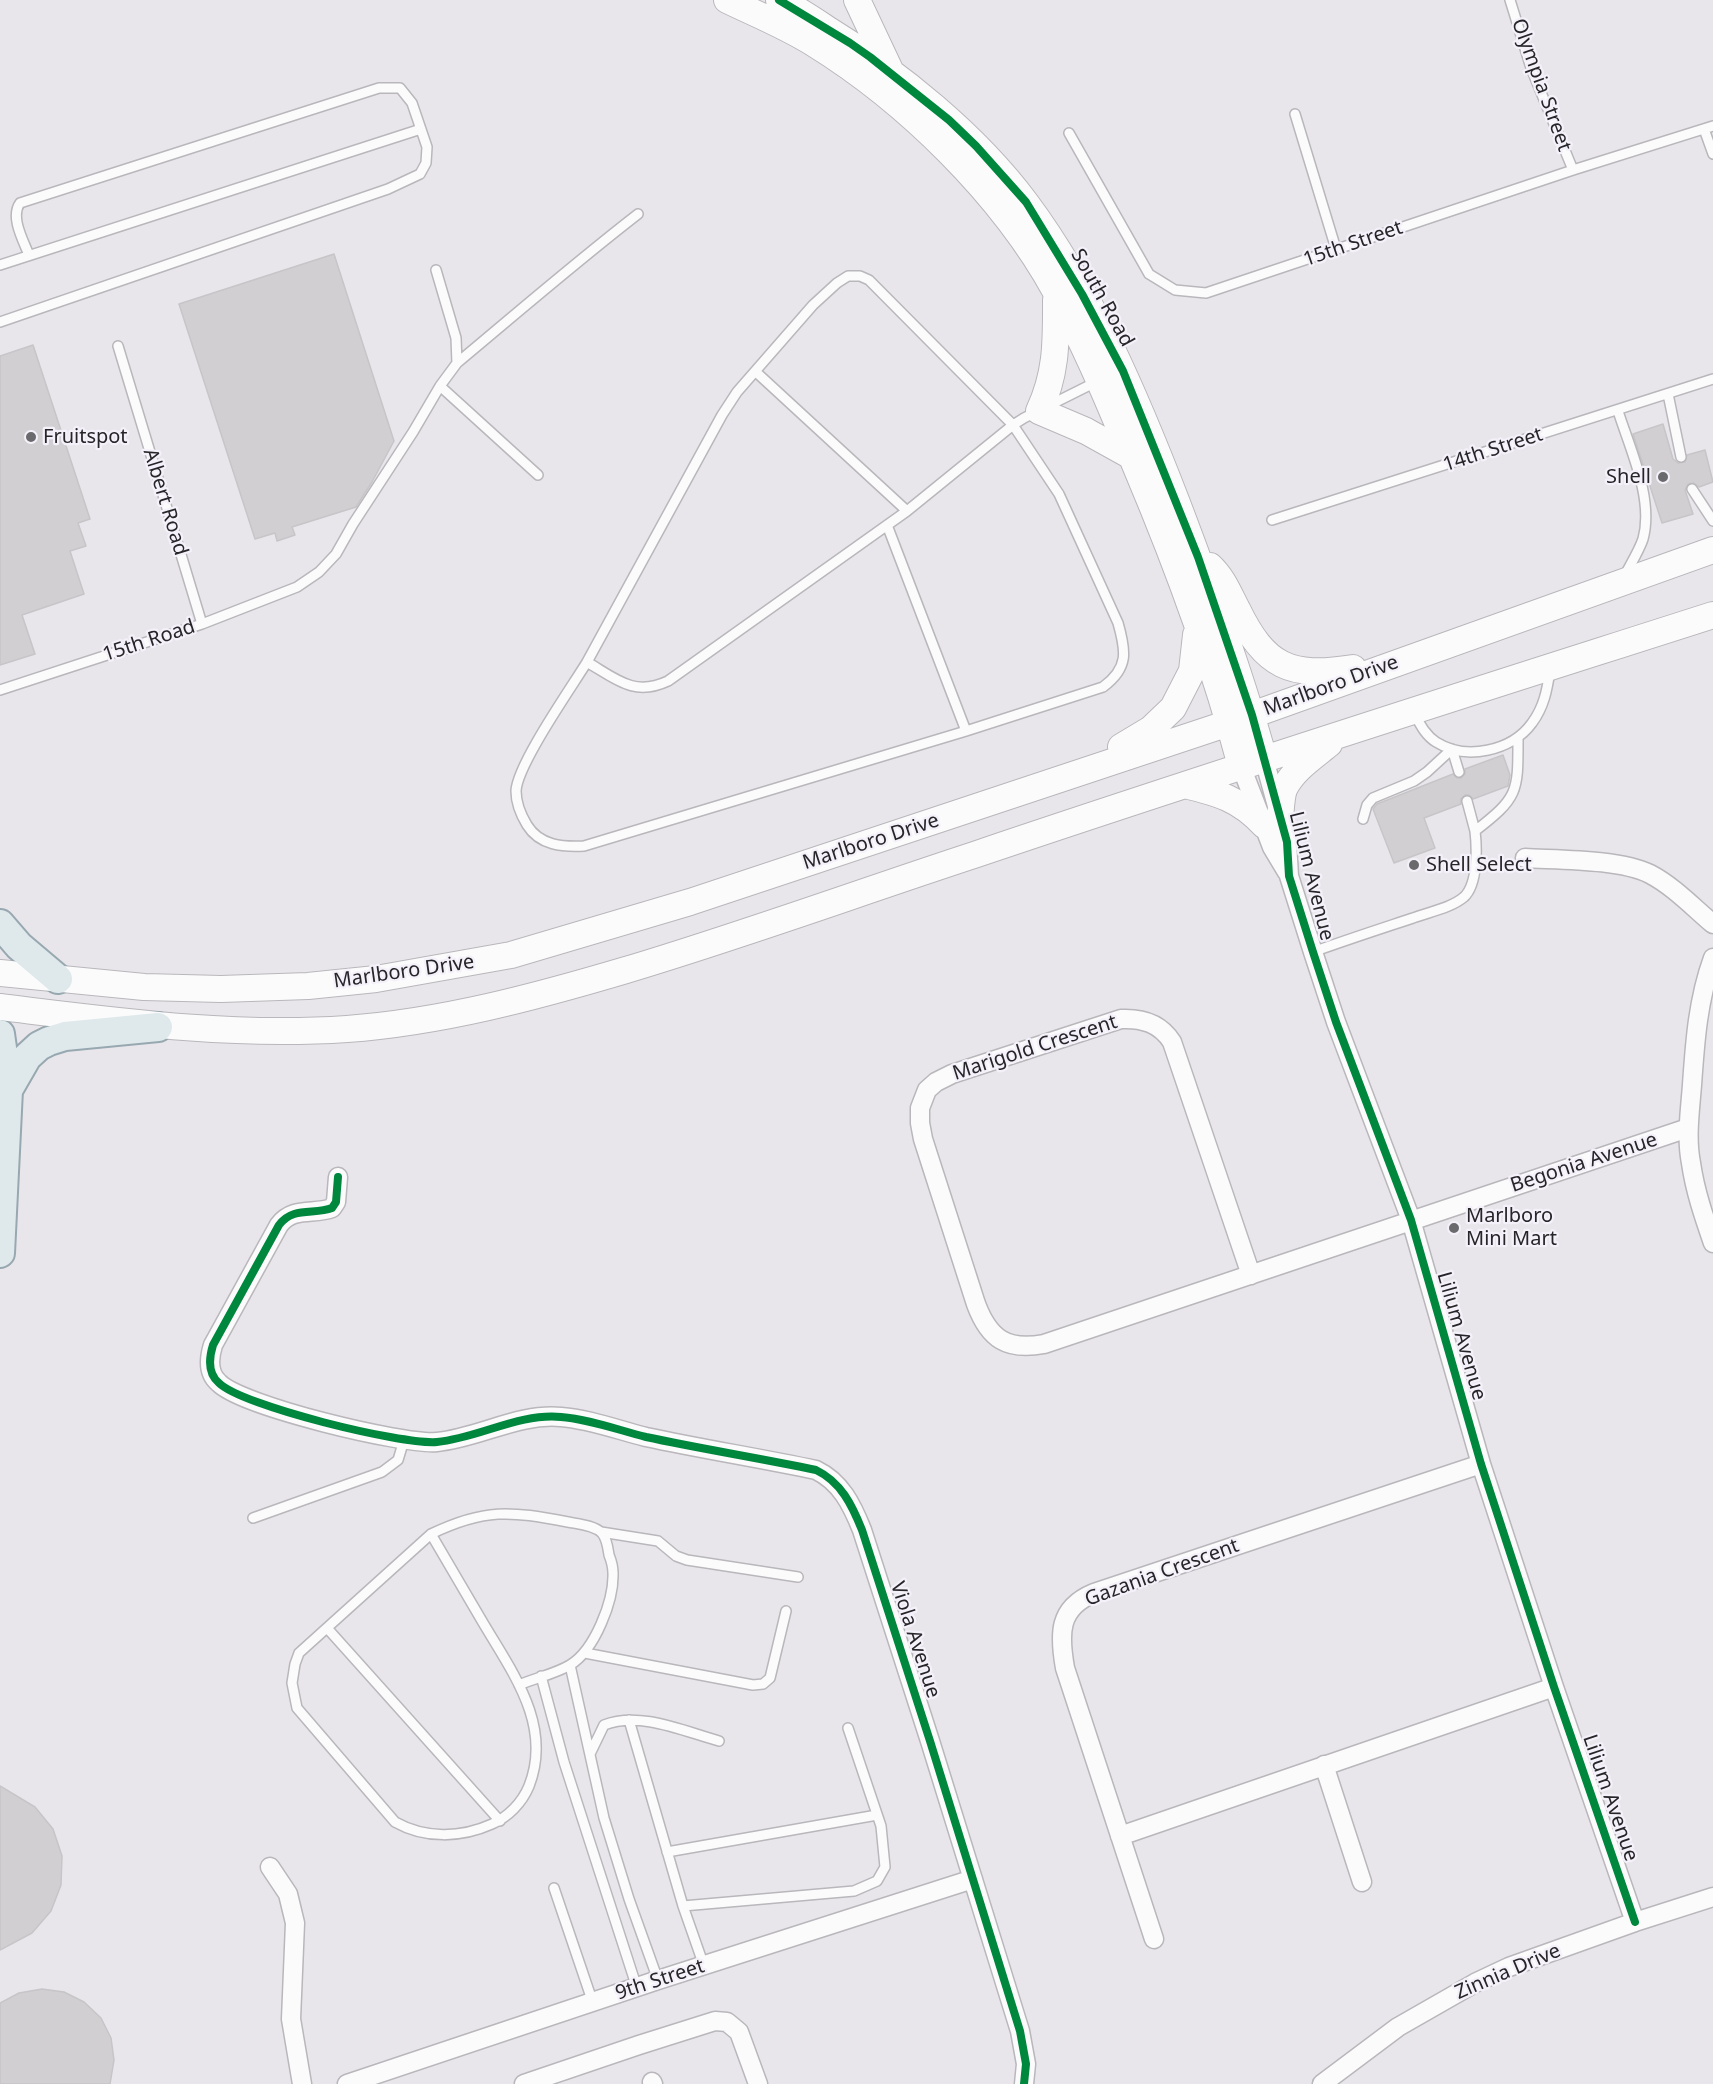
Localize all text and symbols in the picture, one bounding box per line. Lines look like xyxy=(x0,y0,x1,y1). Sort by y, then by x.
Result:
street label: Olympia Street xyxy=(1506,15,1576,155)
street label: 15th Street xyxy=(1300,216,1406,272)
street label: South Road xyxy=(1065,245,1139,351)
street label: 14th Street xyxy=(1440,423,1546,477)
place label: Fruitspot xyxy=(43,425,128,449)
marker: Fruitspot xyxy=(24,430,38,444)
street label: Albert Road xyxy=(137,446,193,558)
place label: Shell xyxy=(1606,465,1651,489)
marker: Shell xyxy=(1656,470,1670,484)
street label: 15th Road xyxy=(100,615,198,667)
street label: Marlboro Drive xyxy=(1260,650,1402,722)
street label: Marlboro Drive xyxy=(800,809,942,875)
street label: Lilium Avenue xyxy=(1283,809,1339,943)
place label: Shell Select xyxy=(1426,853,1532,877)
marker: Shell Select xyxy=(1407,858,1421,872)
street label: Marlboro Drive xyxy=(332,950,476,994)
street label: Marigold Crescent xyxy=(950,1010,1120,1086)
street label: Begonia Avenue xyxy=(1508,1128,1660,1198)
place label: Marlboro Mini Mart xyxy=(1466,1204,1557,1251)
marker: Marlboro Mini Mart xyxy=(1447,1221,1461,1235)
street label: Lilium Avenue xyxy=(1431,1269,1491,1403)
street label: Gazania Crescent xyxy=(1082,1534,1242,1612)
street label: Viola Avenue xyxy=(885,1579,945,1701)
street label: Lilium Avenue xyxy=(1577,1731,1643,1865)
street label: Zinnia Drive xyxy=(1452,1939,1564,2005)
street label: 9th Street xyxy=(613,1954,707,2006)

